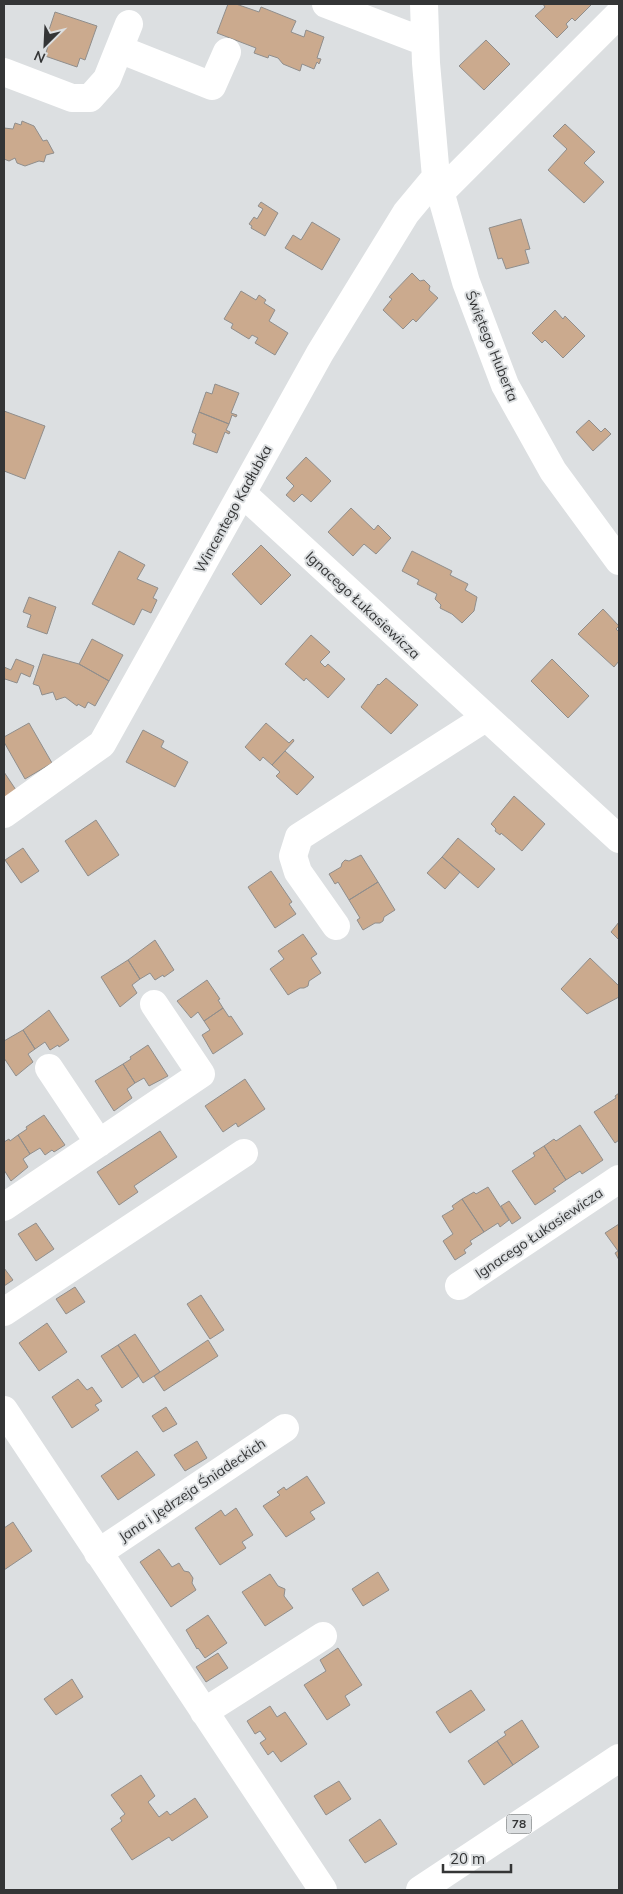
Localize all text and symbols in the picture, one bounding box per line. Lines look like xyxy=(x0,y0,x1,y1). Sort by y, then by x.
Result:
north arrow xyxy=(20,20,70,70)
text: N xyxy=(31,47,48,67)
street label: Świętego Huberta xyxy=(462,288,522,404)
street label: Wincentego Kadłubka xyxy=(190,442,276,576)
street label: Ignacego Łukasiewicza xyxy=(302,547,424,663)
street label: Ignacego Łukasiewicza xyxy=(472,1184,606,1282)
street label: Jana i Jędrzeja Śniadeckich xyxy=(115,1434,269,1546)
road number: 78 xyxy=(506,1815,532,1834)
scale bar xyxy=(443,1842,510,1874)
text: 20 m xyxy=(450,1849,485,1868)

